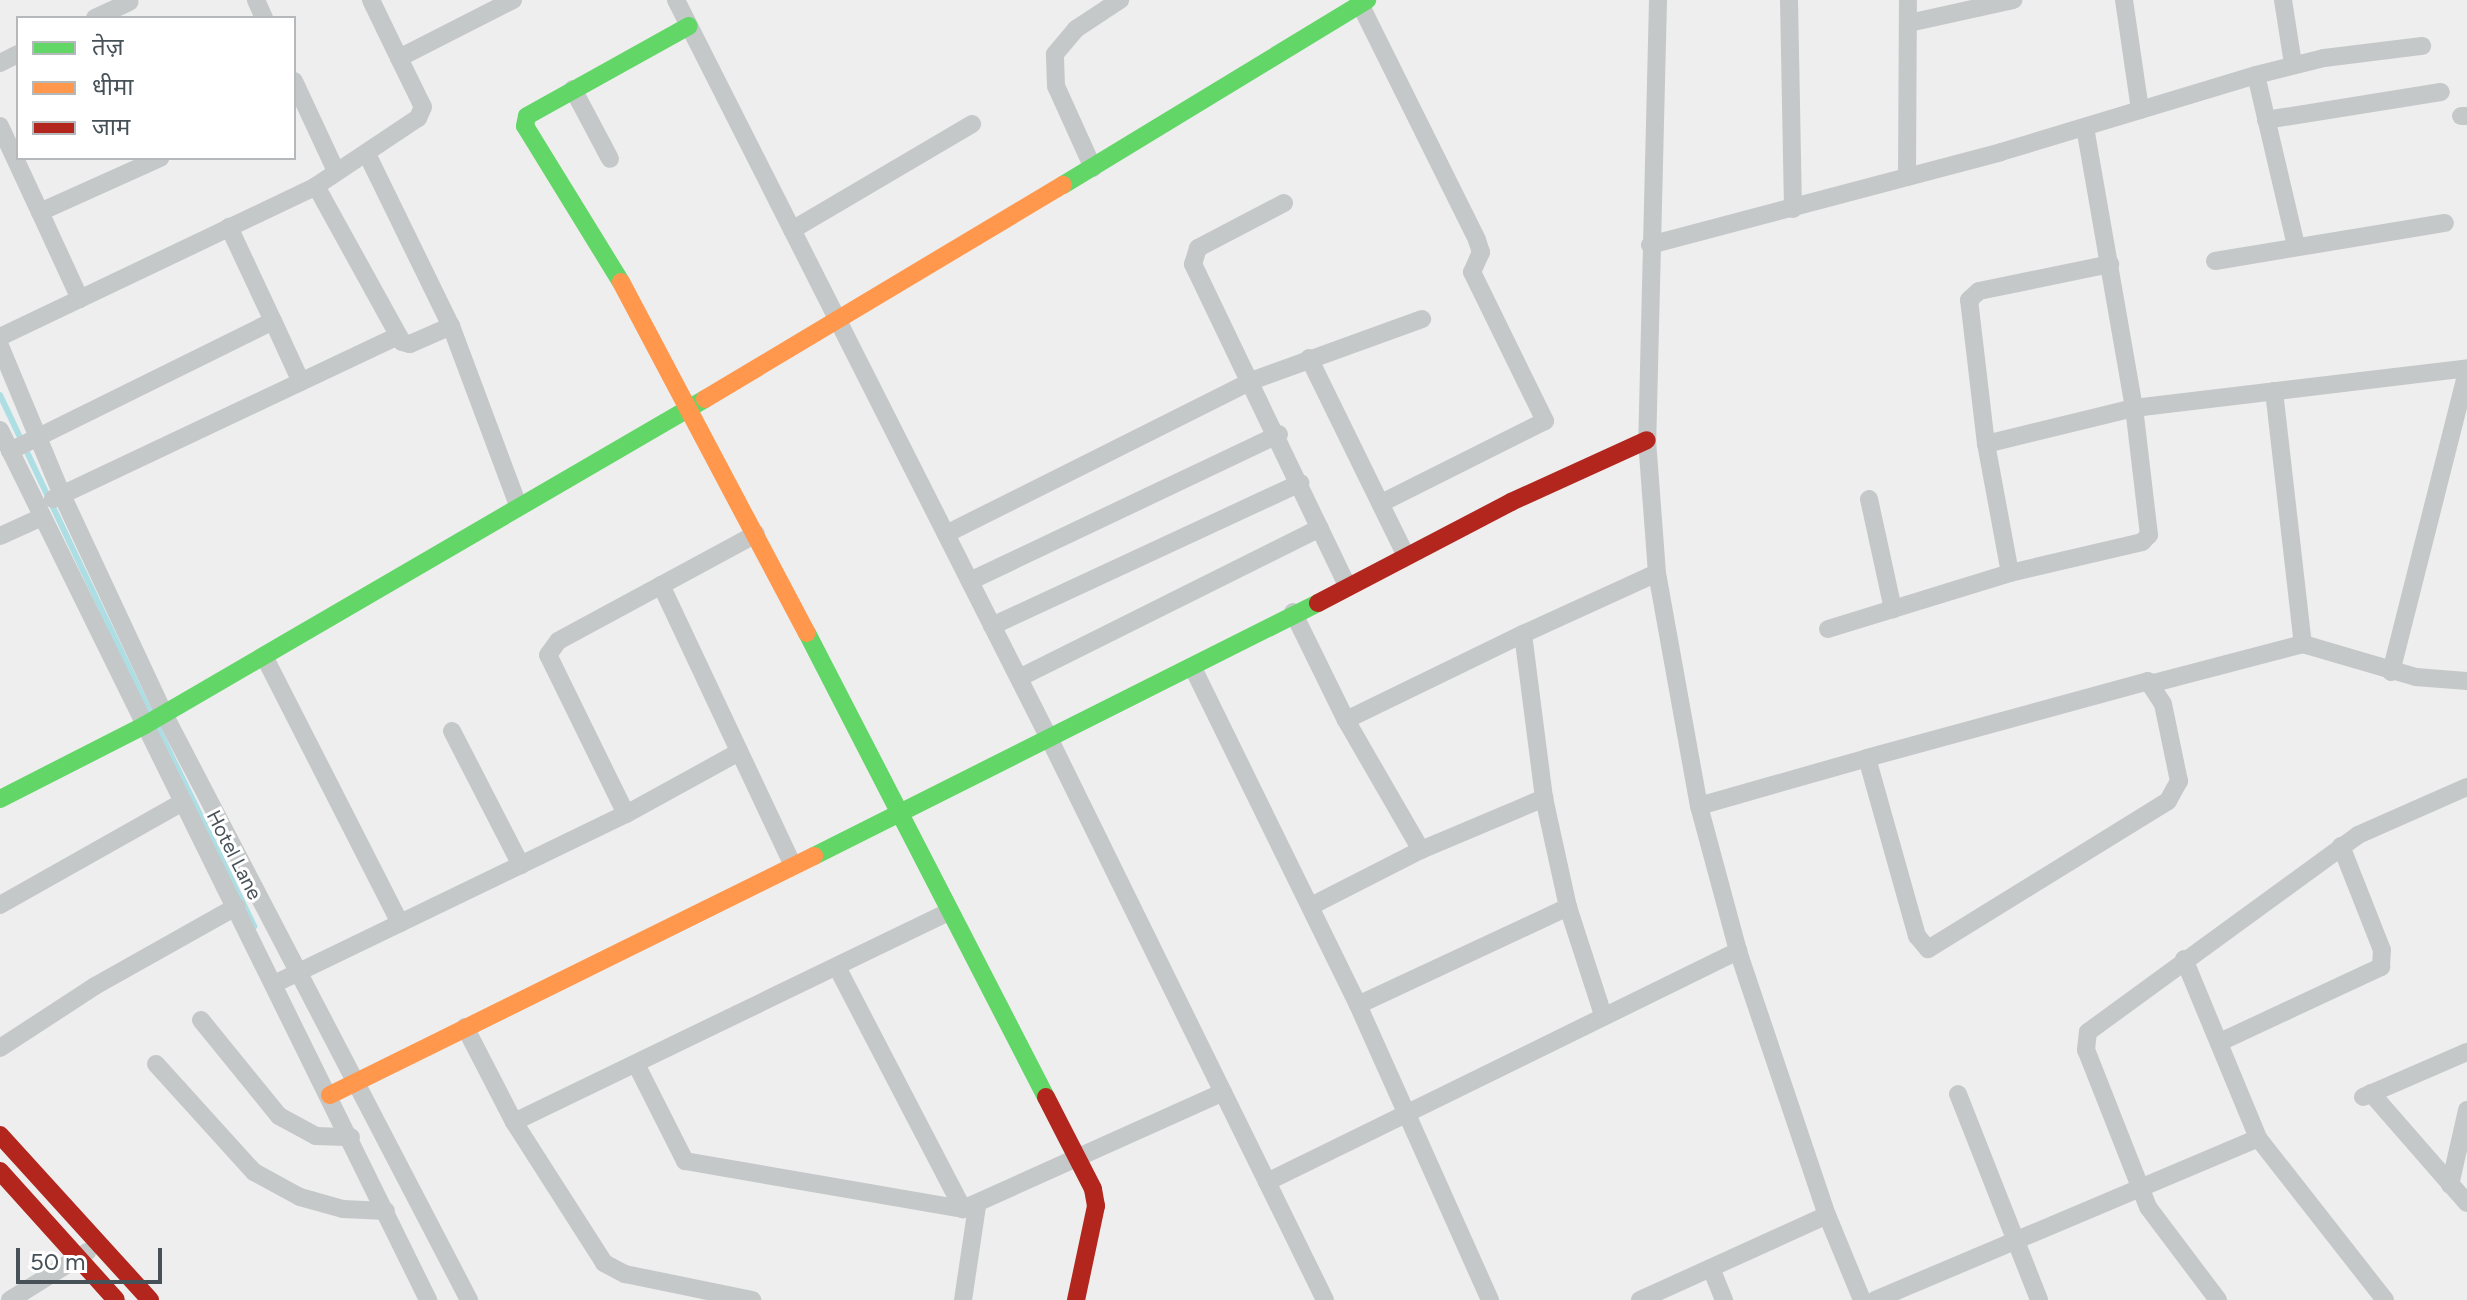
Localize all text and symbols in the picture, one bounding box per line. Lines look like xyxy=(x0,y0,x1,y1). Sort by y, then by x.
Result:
legend xyxy=(16,16,296,160)
text: तेज़ xyxy=(92,32,124,61)
text: धीमा xyxy=(92,72,134,101)
text: जाम xyxy=(92,112,130,141)
street label: Hotel Lane xyxy=(201,806,267,904)
scale bar xyxy=(20,1232,166,1282)
text: 50 m xyxy=(30,1247,86,1276)

